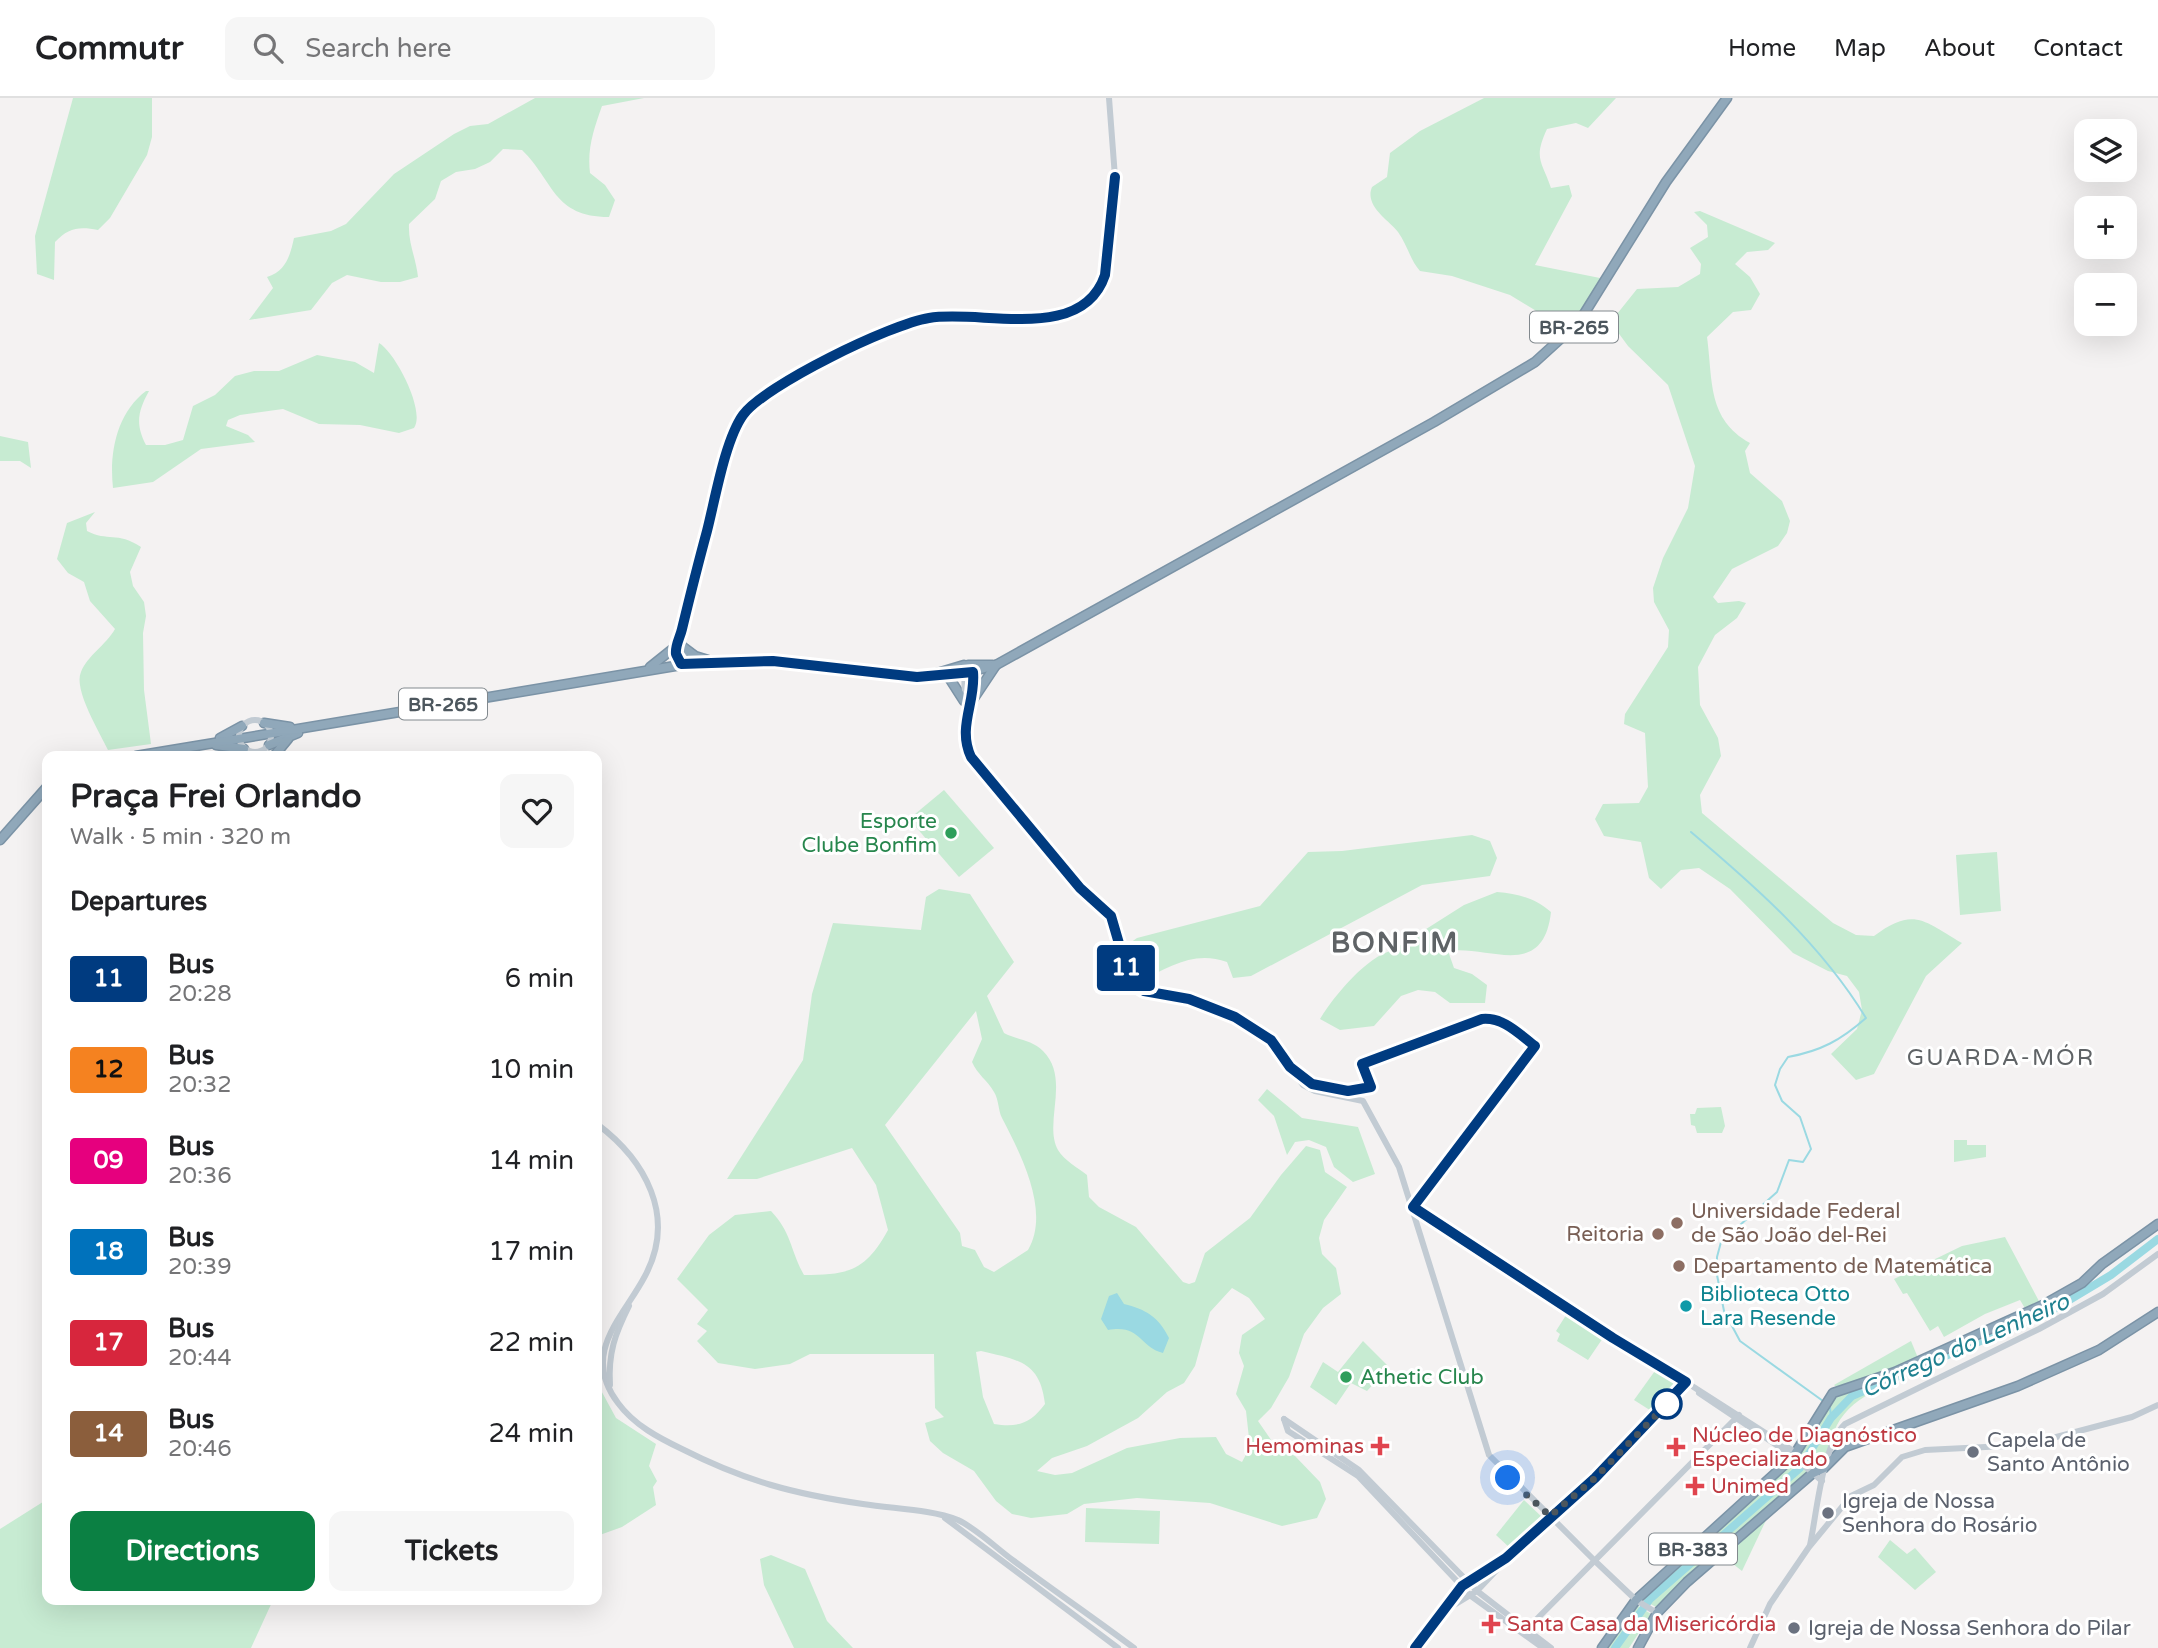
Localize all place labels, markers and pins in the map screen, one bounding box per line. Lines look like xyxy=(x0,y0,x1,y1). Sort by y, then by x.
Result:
place label: Esporte Clube Bonfim xyxy=(801,809,937,858)
marker: Esporte Clube Bonfim xyxy=(943,825,959,841)
place label: Universidade Federal de São João del-Rei xyxy=(1691,1199,1900,1248)
marker: Universidade Federal de São João del-Rei xyxy=(1669,1215,1685,1231)
place label: Reitoria xyxy=(1566,1222,1644,1247)
marker: Reitoria xyxy=(1650,1226,1666,1242)
place label: Departamento de Matemática xyxy=(1693,1254,1992,1279)
marker: Departamento de Matemática xyxy=(1671,1258,1687,1274)
place label: Biblioteca Otto Lara Resende xyxy=(1700,1282,1850,1331)
marker: Biblioteca Otto Lara Resende xyxy=(1678,1298,1694,1314)
place label: Athetic Club xyxy=(1360,1365,1484,1390)
marker: Athetic Club xyxy=(1338,1369,1354,1385)
unlabelled marker xyxy=(1652,1389,1682,1419)
place label: Núcleo de Diagnóstico Especializado xyxy=(1692,1423,1917,1472)
place label: Capela de Santo Antônio xyxy=(1987,1428,2130,1477)
place label: Hemominas xyxy=(1245,1434,1364,1459)
marker: Hemominas xyxy=(1370,1436,1390,1456)
marker: Núcleo de Diagnóstico Especializado xyxy=(1666,1437,1686,1457)
marker: Capela de Santo Antônio xyxy=(1965,1444,1981,1460)
place label: Unimed xyxy=(1711,1474,1789,1499)
marker: Unimed xyxy=(1685,1476,1705,1496)
place label: Igreja de Nossa Senhora do Rosário xyxy=(1842,1489,2038,1538)
marker: Igreja de Nossa Senhora do Rosário xyxy=(1820,1505,1836,1521)
place label: Santa Casa da Misericórdia xyxy=(1507,1612,1776,1637)
marker: Santa Casa da Misericórdia xyxy=(1481,1614,1501,1634)
place label: Igreja de Nossa Senhora do Pilar xyxy=(1808,1616,2131,1641)
marker: Igreja de Nossa Senhora do Pilar xyxy=(1786,1620,1802,1636)

